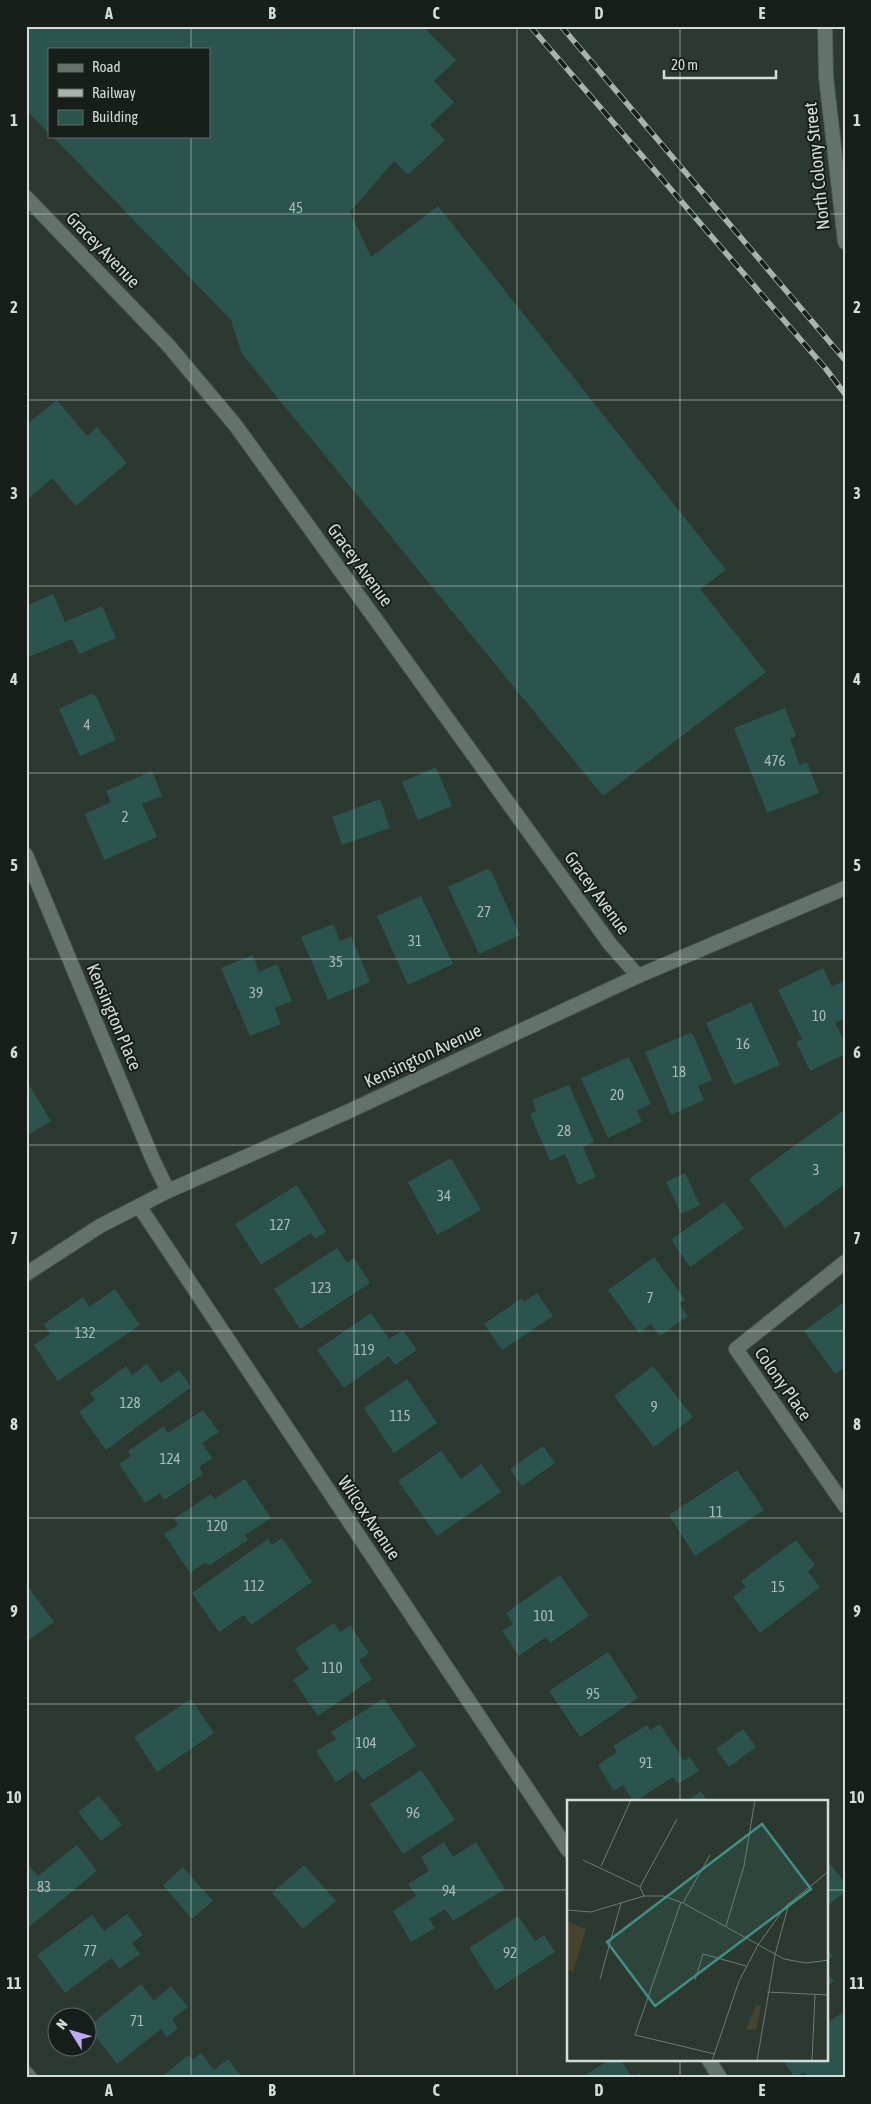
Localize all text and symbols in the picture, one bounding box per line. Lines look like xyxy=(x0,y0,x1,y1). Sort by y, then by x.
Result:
text: A xyxy=(104,4,113,22)
text: B xyxy=(268,4,276,22)
text: C xyxy=(432,4,440,22)
text: D xyxy=(595,4,604,22)
text: E xyxy=(759,4,766,22)
legend xyxy=(48,48,210,138)
scale bar xyxy=(664,48,776,80)
text: 20 m xyxy=(671,56,698,73)
text: Road xyxy=(92,58,121,75)
text: Railway xyxy=(92,84,136,101)
street label: North Colony Street xyxy=(799,101,834,231)
text: Building xyxy=(92,108,138,125)
text: 1 xyxy=(10,111,18,129)
text: 1 xyxy=(853,111,861,129)
house number: 45 xyxy=(289,199,303,216)
street label: Gracey Avenue xyxy=(62,207,145,292)
text: 2 xyxy=(10,298,18,316)
text: 2 xyxy=(853,298,861,316)
text: 3 xyxy=(10,484,18,502)
text: 3 xyxy=(853,484,861,502)
street label: Gracey Avenue xyxy=(323,519,397,610)
text: 4 xyxy=(9,670,18,688)
text: 4 xyxy=(852,670,861,688)
house number: 4 xyxy=(83,716,91,733)
house number: 476 xyxy=(764,752,786,769)
house number: 2 xyxy=(121,808,129,825)
street label: Gracey Avenue xyxy=(560,847,634,938)
text: 5 xyxy=(10,856,18,874)
text: 5 xyxy=(853,856,861,874)
house number: 27 xyxy=(477,903,491,920)
house number: 31 xyxy=(408,932,422,949)
house number: 35 xyxy=(329,953,343,970)
street label: Kensington Place xyxy=(83,960,146,1073)
house number: 39 xyxy=(249,984,263,1001)
house number: 10 xyxy=(812,1007,826,1024)
street label: Kensington Avenue xyxy=(361,1019,485,1092)
house number: 16 xyxy=(736,1035,750,1052)
text: 6 xyxy=(10,1043,18,1061)
text: 6 xyxy=(853,1043,861,1061)
house number: 18 xyxy=(672,1063,686,1080)
house number: 20 xyxy=(610,1086,624,1103)
house number: 28 xyxy=(557,1122,571,1139)
house number: 3 xyxy=(812,1161,820,1178)
house number: 34 xyxy=(437,1187,451,1204)
house number: 127 xyxy=(269,1216,291,1233)
text: 7 xyxy=(10,1229,18,1247)
text: 7 xyxy=(853,1229,861,1247)
house number: 123 xyxy=(310,1279,332,1296)
house number: 7 xyxy=(646,1289,654,1306)
house number: 132 xyxy=(74,1324,96,1341)
house number: 119 xyxy=(353,1341,375,1358)
street label: Colony Place xyxy=(750,1343,816,1425)
house number: 128 xyxy=(119,1394,141,1411)
house number: 9 xyxy=(650,1398,658,1415)
house number: 115 xyxy=(389,1407,411,1424)
text: 8 xyxy=(10,1415,18,1433)
text: 8 xyxy=(853,1415,861,1433)
house number: 124 xyxy=(159,1450,181,1467)
street label: Wilcox Avenue xyxy=(334,1472,405,1564)
house number: 11 xyxy=(709,1503,723,1520)
house number: 120 xyxy=(206,1517,228,1534)
house number: 112 xyxy=(243,1577,265,1594)
house number: 15 xyxy=(771,1578,785,1595)
text: 9 xyxy=(10,1602,18,1620)
text: 9 xyxy=(853,1602,861,1620)
house number: 101 xyxy=(533,1607,555,1624)
house number: 110 xyxy=(321,1659,343,1676)
house number: 95 xyxy=(586,1685,600,1702)
house number: 104 xyxy=(355,1734,377,1751)
house number: 91 xyxy=(639,1754,653,1771)
text: 10 xyxy=(6,1788,22,1806)
text: 10 xyxy=(849,1788,865,1806)
inset map xyxy=(567,1800,828,2062)
house number: 96 xyxy=(406,1804,420,1821)
house number: 83 xyxy=(37,1878,51,1895)
house number: 94 xyxy=(442,1882,456,1899)
house number: 77 xyxy=(83,1942,97,1959)
house number: 92 xyxy=(503,1944,517,1961)
text: 11 xyxy=(6,1974,22,1992)
text: 11 xyxy=(849,1974,865,1992)
north arrow xyxy=(48,2006,98,2056)
house number: 71 xyxy=(130,2012,144,2029)
text: N xyxy=(53,2016,70,2032)
text: A xyxy=(104,2081,113,2099)
text: B xyxy=(268,2081,276,2099)
text: C xyxy=(432,2081,440,2099)
text: D xyxy=(595,2081,604,2099)
text: E xyxy=(759,2081,766,2099)

